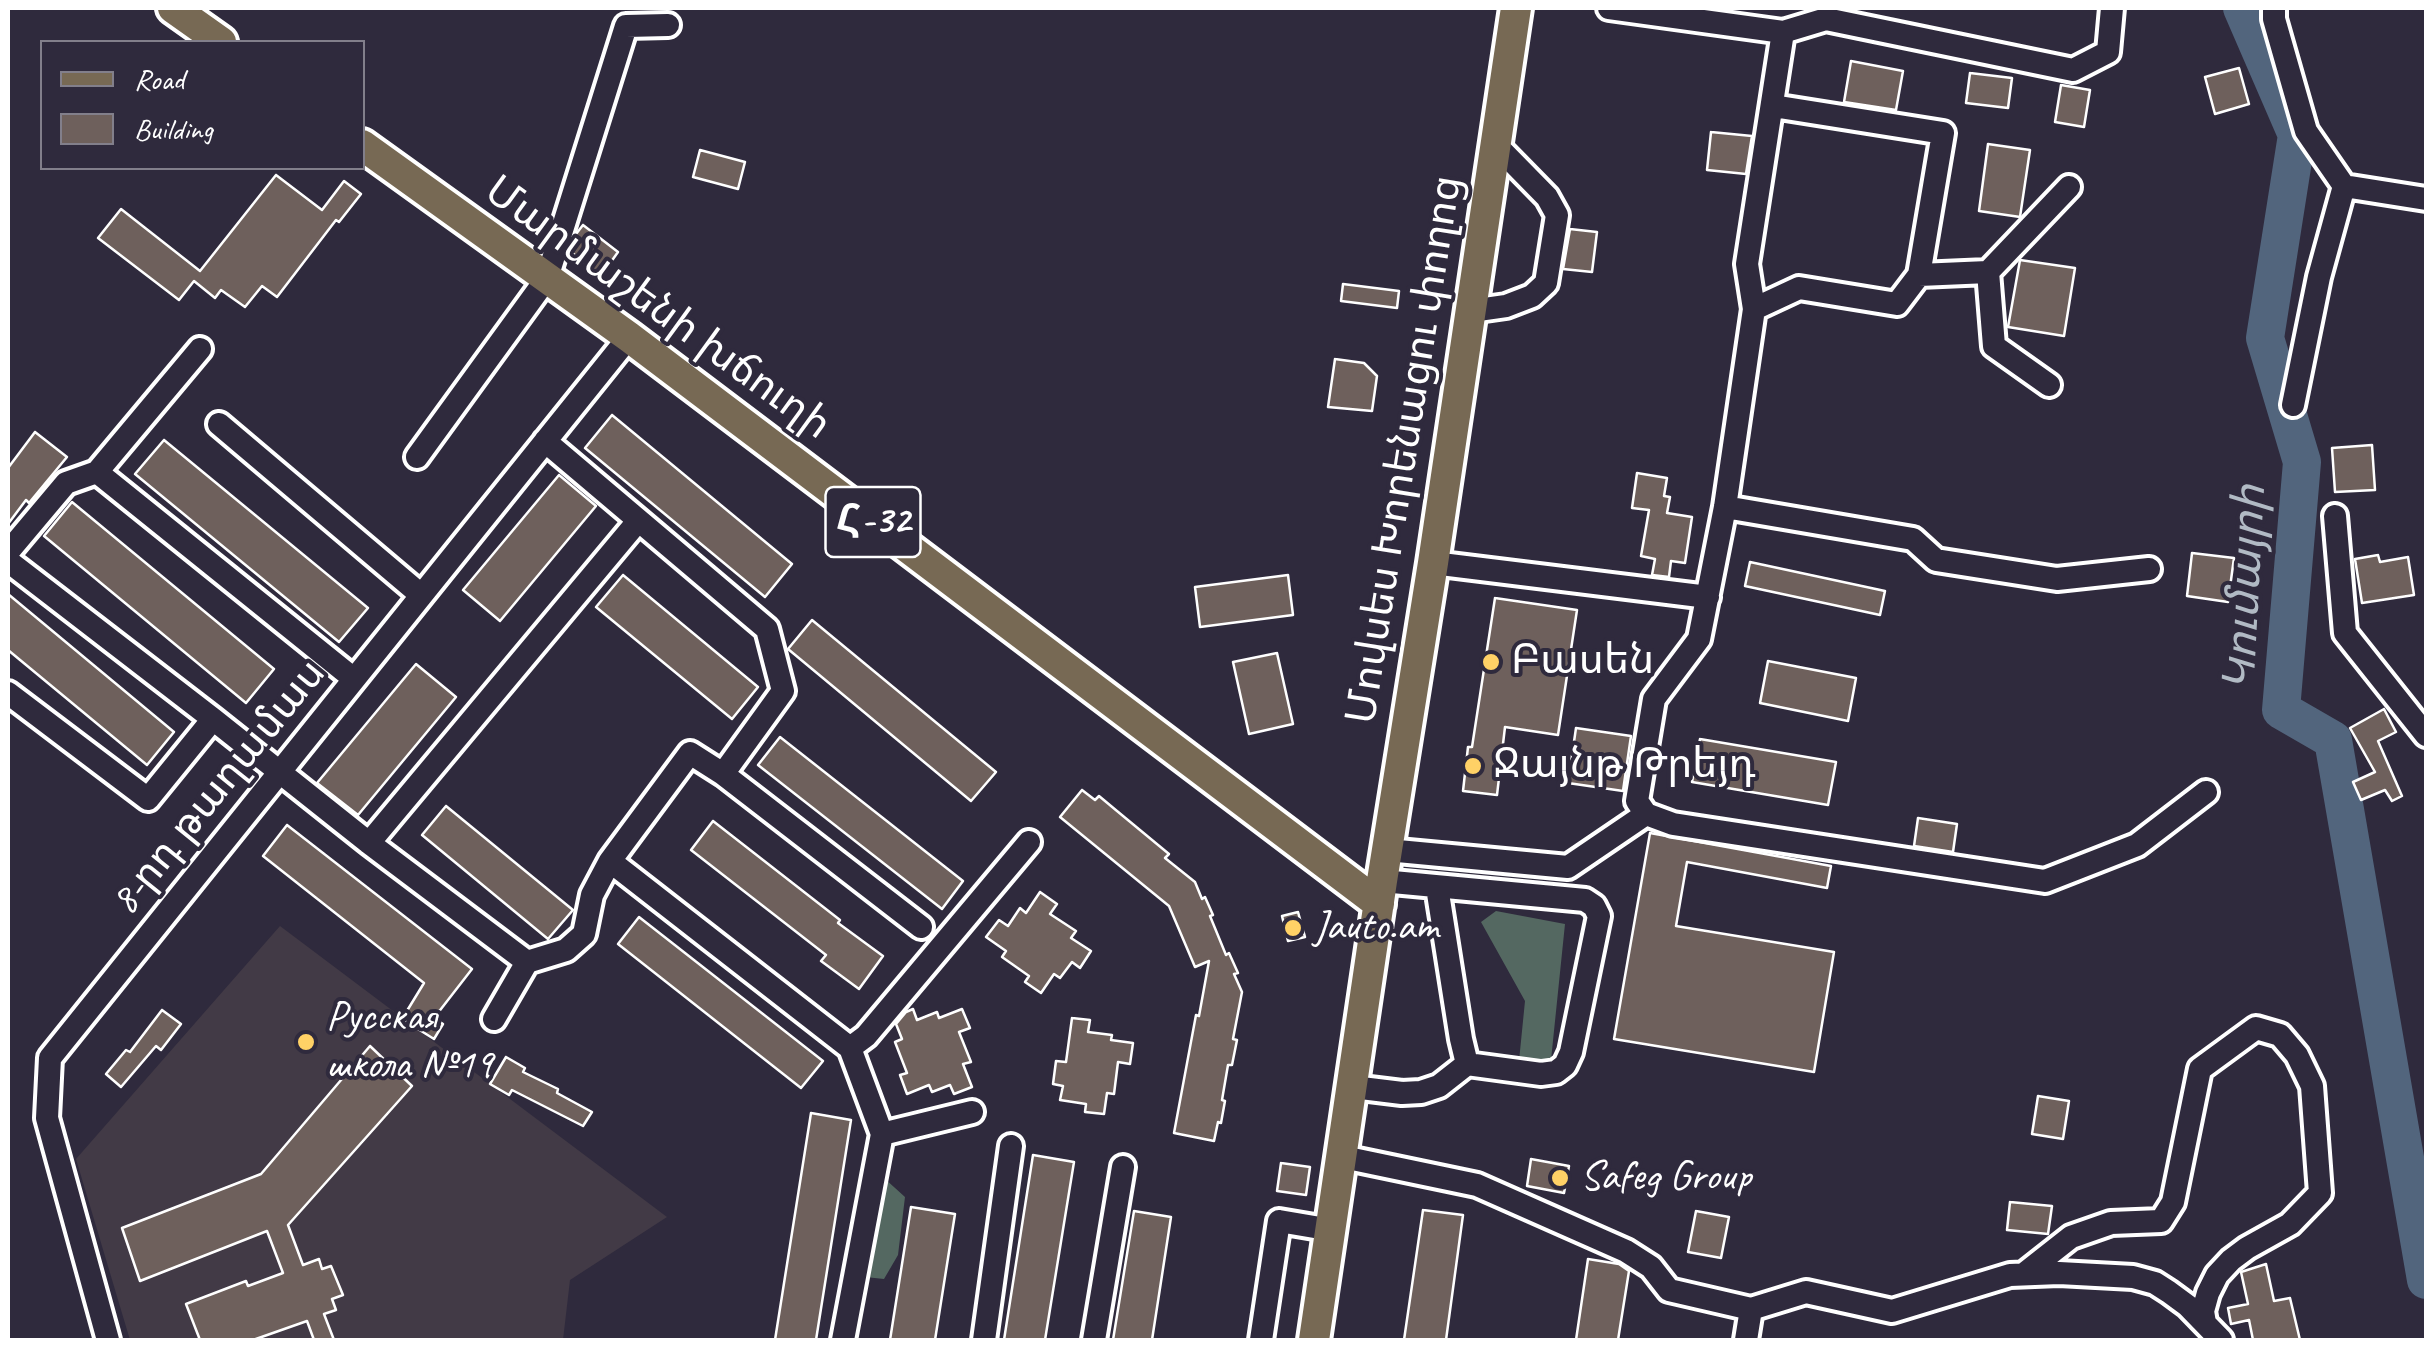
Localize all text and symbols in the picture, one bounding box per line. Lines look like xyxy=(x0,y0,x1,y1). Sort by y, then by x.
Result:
legend xyxy=(40,40,365,170)
text: Road xyxy=(134,60,184,98)
text: Building xyxy=(134,110,213,148)
street label: Մարմաշենի խճուղի xyxy=(474,167,840,451)
street label: Մովսես Խորենացու փողոց xyxy=(1338,172,1474,728)
water label: Կումայրի xyxy=(2215,483,2279,693)
road number: Հ-32 xyxy=(826,487,920,557)
place label: Բասեն xyxy=(1511,637,1654,687)
street label: 8-րդ թաղամաս xyxy=(101,650,337,926)
marker: Բասեն xyxy=(1480,651,1502,673)
place label: Ջայնթ Թրեյդ xyxy=(1493,741,1755,791)
marker: Ջայնթ Թրեյդ xyxy=(1462,755,1484,777)
place label: Jauto.am xyxy=(1313,903,1438,953)
marker: Jauto.am xyxy=(1282,917,1304,939)
place label: Русская школа №19 xyxy=(326,993,493,1092)
marker: Русская школа №19 xyxy=(295,1031,317,1053)
place label: Safeg Group xyxy=(1580,1153,1751,1203)
marker: Safeg Group xyxy=(1549,1167,1571,1189)

